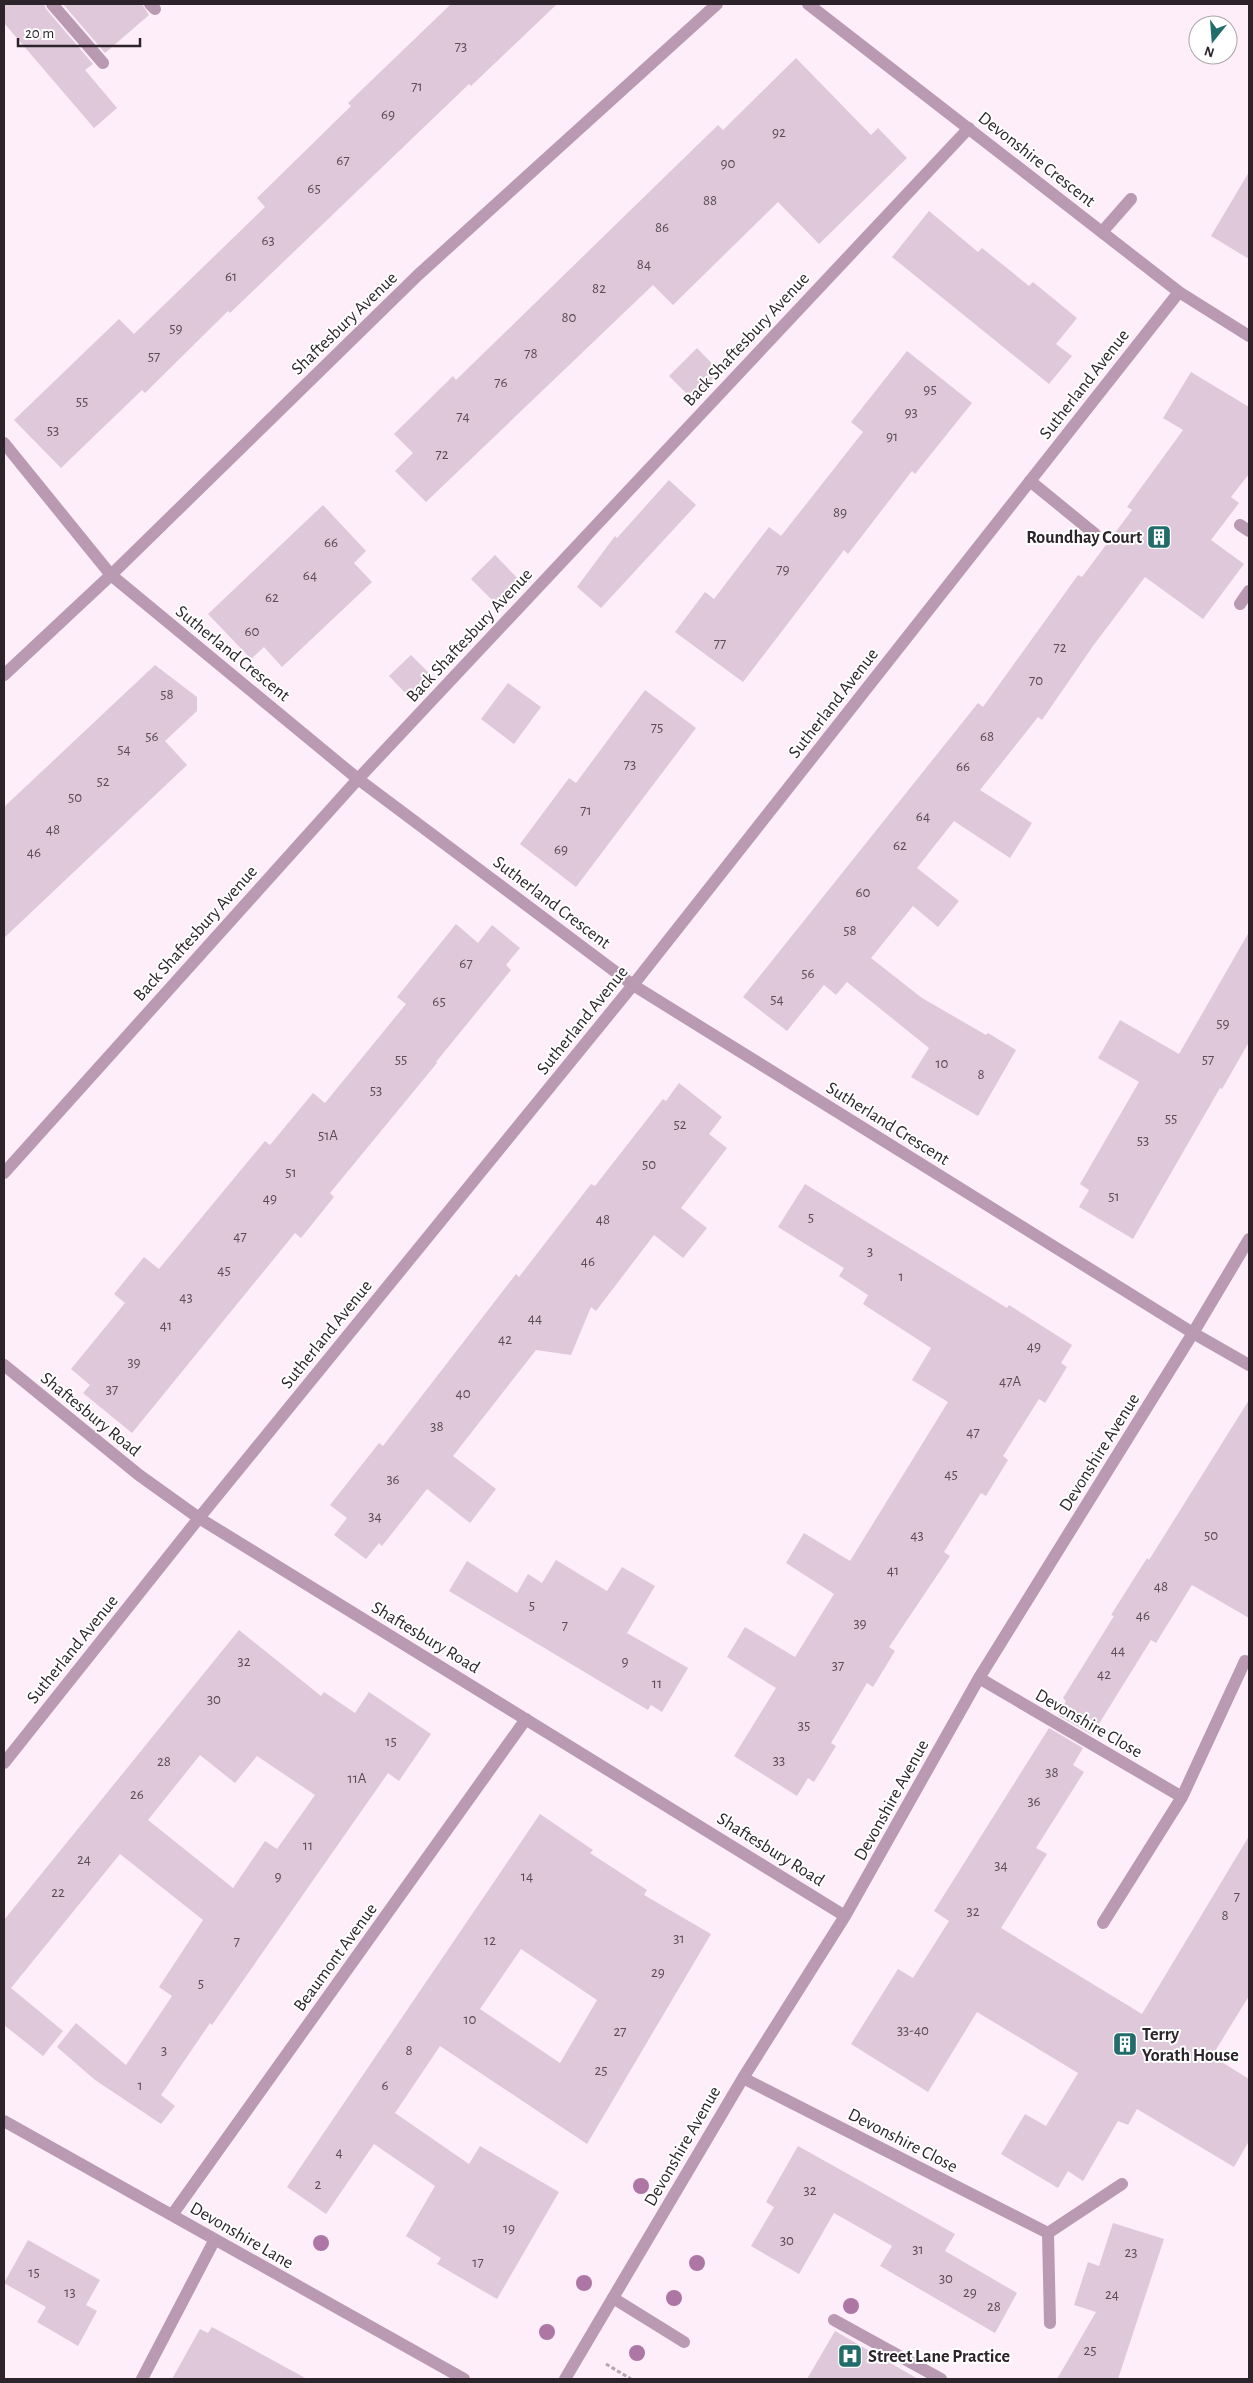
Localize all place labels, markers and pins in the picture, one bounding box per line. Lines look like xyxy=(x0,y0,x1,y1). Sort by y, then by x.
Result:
building icon: Roundhay Court xyxy=(1146,524,1172,550)
place label: Roundhay Court xyxy=(1026,529,1142,547)
place label: Terry Yorath House xyxy=(1142,2026,1239,2065)
building icon: Terry Yorath House xyxy=(1112,2031,1138,2057)
hospital icon: Street Lane Practice xyxy=(837,2343,863,2369)
place label: Street Lane Practice xyxy=(868,2348,1010,2366)

